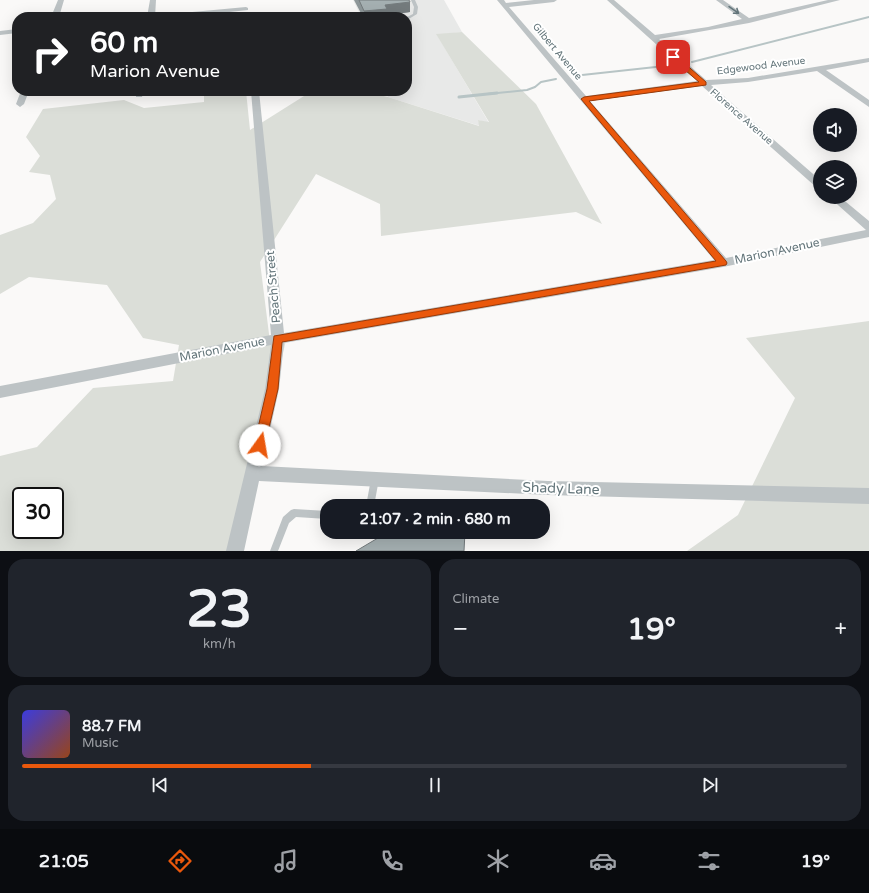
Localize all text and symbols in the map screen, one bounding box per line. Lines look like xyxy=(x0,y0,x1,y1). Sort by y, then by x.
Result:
one-way arrow xyxy=(728,6,739,14)
street label: Gilbert Avenue xyxy=(530,21,585,83)
text: 60 m xyxy=(90,26,158,60)
icon: right xyxy=(24,28,76,80)
pin xyxy=(656,40,690,74)
icon: arrive xyxy=(662,46,684,68)
street label: Edgewood Avenue xyxy=(716,55,806,77)
text: Marion Avenue xyxy=(90,60,220,82)
street label: Florence Avenue xyxy=(707,86,775,148)
map controls xyxy=(813,108,857,204)
button: sound xyxy=(813,108,857,152)
button: layers xyxy=(813,160,857,204)
street label: Marion Avenue xyxy=(733,235,821,267)
street label: Peach Street xyxy=(263,250,283,324)
street label: Marion Avenue xyxy=(178,334,266,364)
position arrow xyxy=(239,424,281,466)
street label: Shady Lane xyxy=(522,479,600,498)
speed limit sign: 30 xyxy=(12,487,64,539)
text: 21:07 · 2 min · 680 m xyxy=(360,510,510,528)
text: 23 xyxy=(187,578,252,641)
text: Climate xyxy=(453,591,499,607)
text: 19° xyxy=(627,611,676,648)
text: − xyxy=(453,616,468,642)
text: + xyxy=(835,616,847,642)
text: km/h xyxy=(203,636,236,652)
text: 88.7 FM xyxy=(82,717,142,735)
text: Music xyxy=(82,735,119,751)
icon: previous xyxy=(149,774,171,796)
icon: pause xyxy=(424,774,446,796)
icon: next xyxy=(699,774,721,796)
icon: directions xyxy=(166,847,194,875)
icon: music xyxy=(272,847,300,875)
icon: phone xyxy=(378,847,406,875)
icon: climate xyxy=(484,847,512,875)
icon: car xyxy=(589,847,617,875)
icon: filters xyxy=(695,847,723,875)
text: 21:05 xyxy=(39,850,89,872)
text: 19° xyxy=(801,850,830,872)

